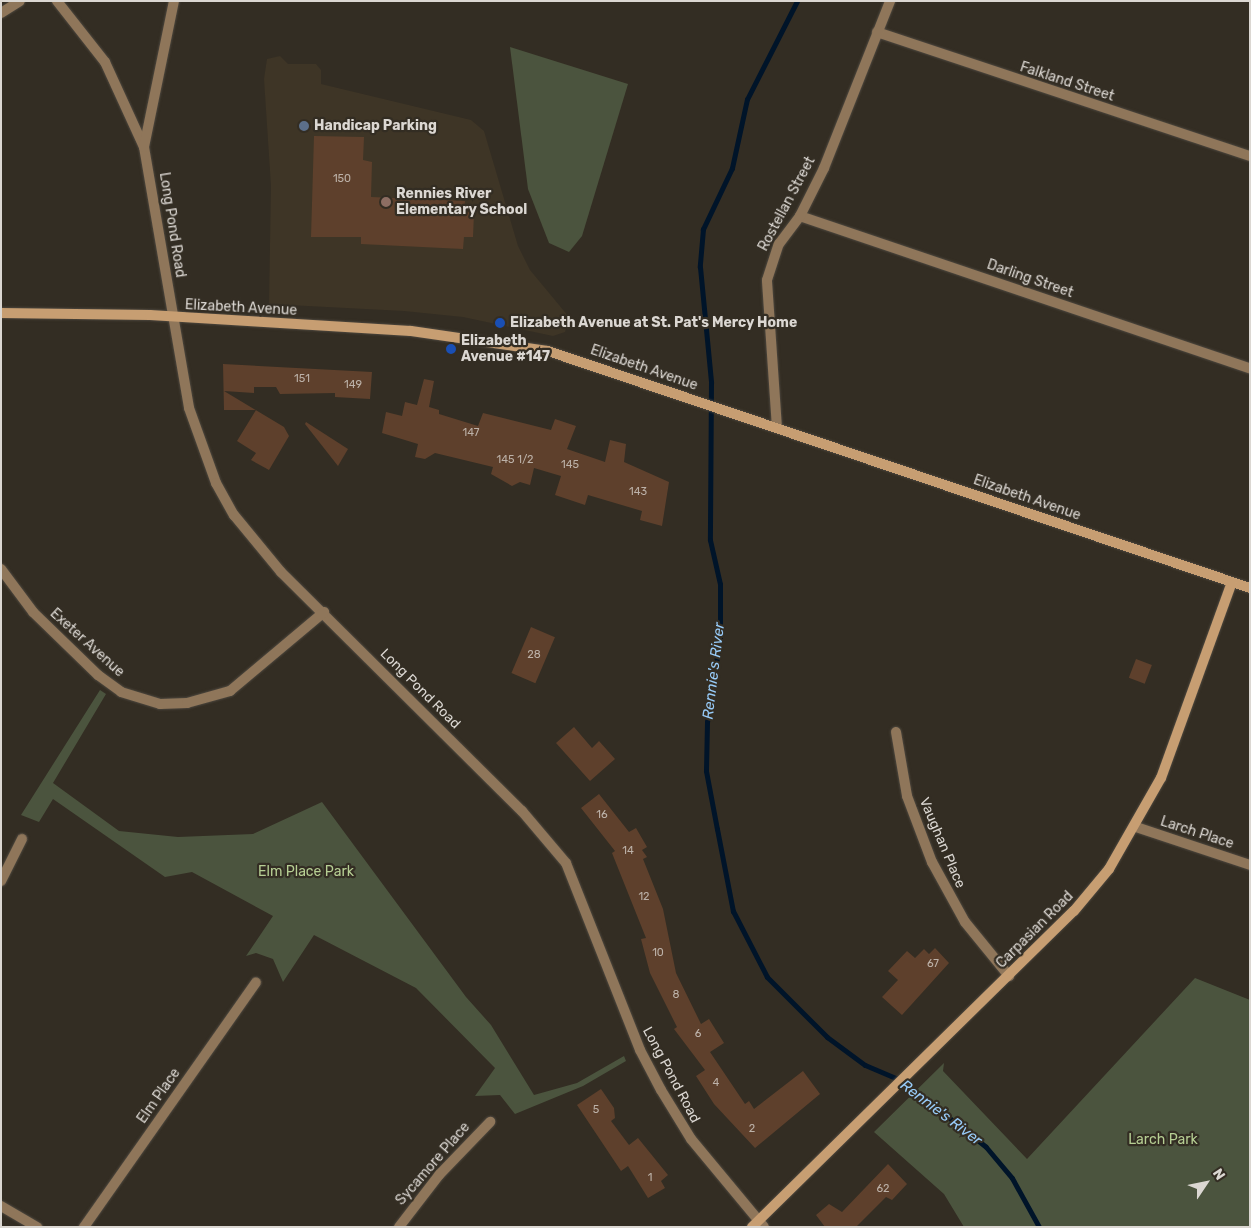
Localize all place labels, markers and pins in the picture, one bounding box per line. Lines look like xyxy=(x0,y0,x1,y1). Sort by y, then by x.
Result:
place label: Handicap Parking xyxy=(314,118,437,134)
marker: Handicap Parking xyxy=(298,120,310,132)
place label: Rennies River Elementary School xyxy=(396,186,528,218)
marker: Rennies River Elementary School xyxy=(380,196,392,208)
place label: Elizabeth Avenue at St. Pat's Mercy Home xyxy=(510,315,798,331)
marker: Elizabeth Avenue at St. Pat's Mercy Home xyxy=(494,317,506,329)
place label: Elizabeth Avenue #147 xyxy=(461,333,550,366)
marker: Elizabeth Avenue #147 xyxy=(445,343,457,355)

